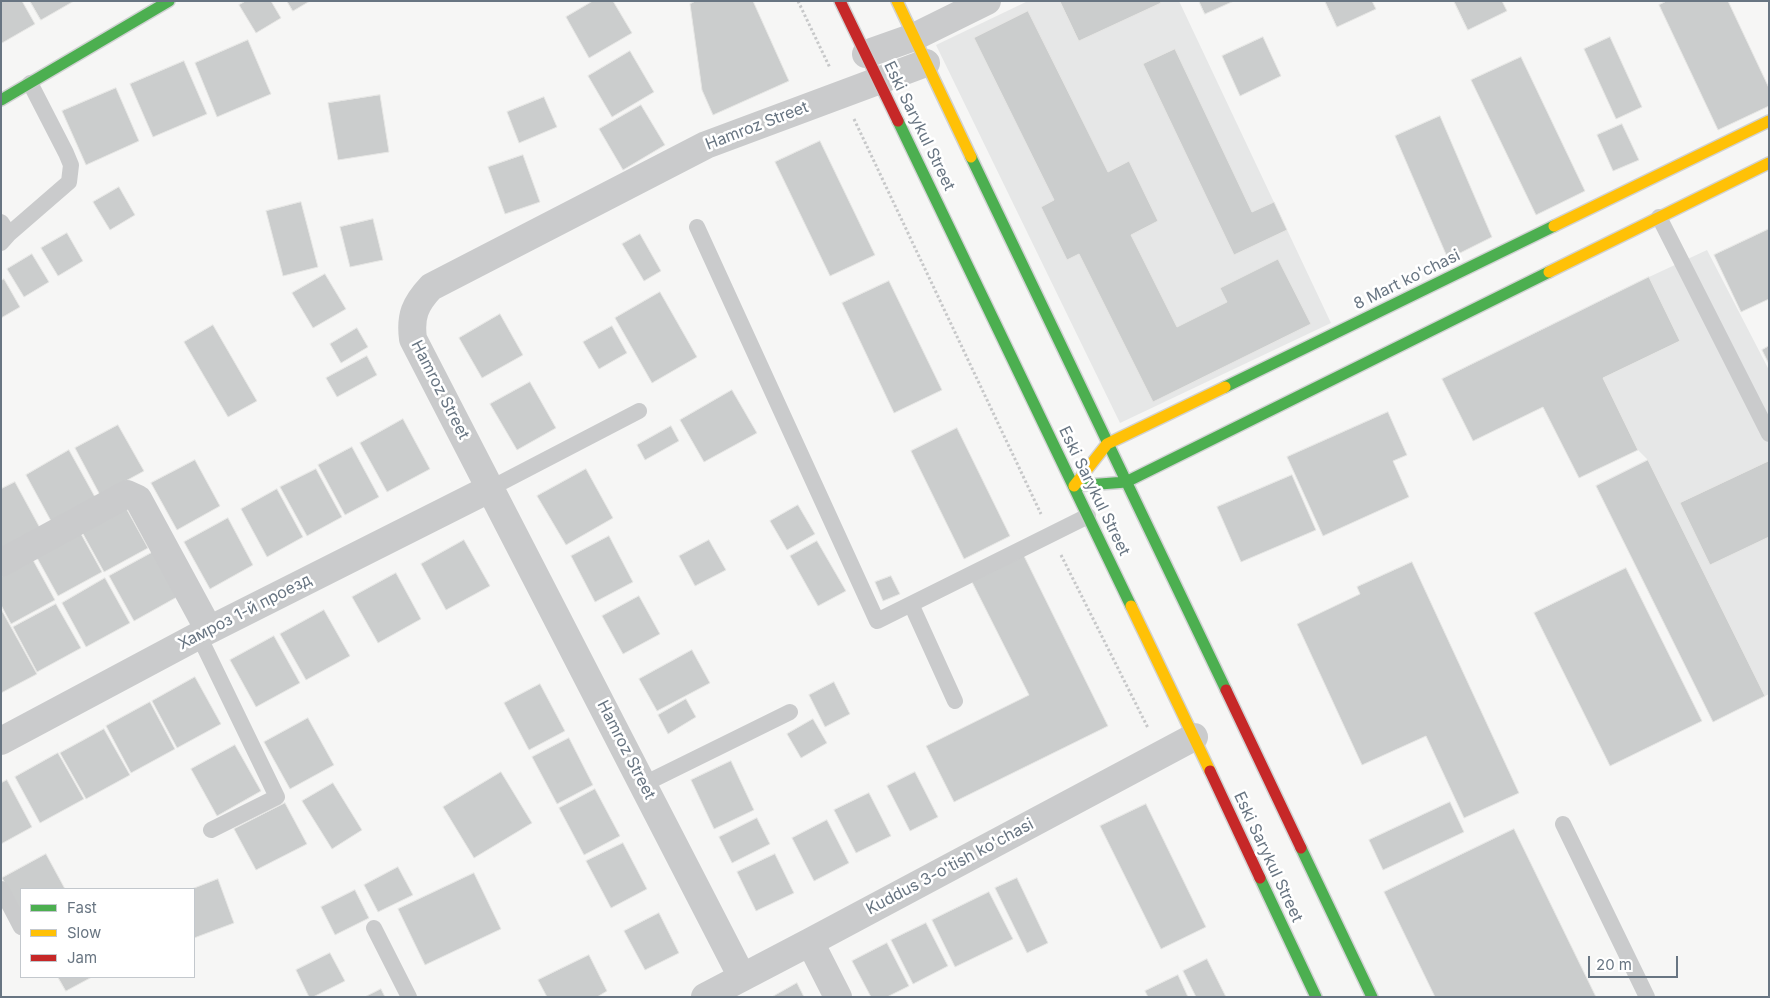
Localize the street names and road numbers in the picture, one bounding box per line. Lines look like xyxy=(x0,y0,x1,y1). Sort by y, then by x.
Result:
street label: Eski Sarykul Street xyxy=(879,58,959,194)
street label: Hamroz Street xyxy=(703,98,811,154)
street label: 8 Mart ko'chasi xyxy=(1351,246,1463,314)
street label: Hamroz Street xyxy=(407,337,473,443)
street label: Eski Sarykul Street xyxy=(1054,423,1134,559)
street label: Хамроз 1-й проезд xyxy=(175,570,315,654)
street label: Hamroz Street xyxy=(593,697,659,803)
street label: Eski Sarykul Street xyxy=(1229,789,1307,925)
street label: Kuddus 3-o'tish ko'chasi xyxy=(863,815,1037,919)

